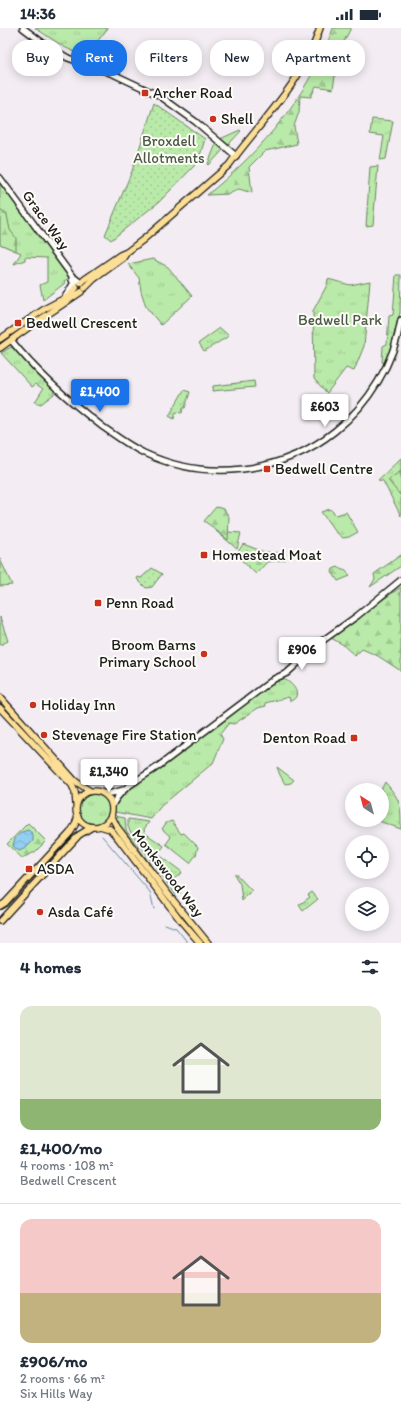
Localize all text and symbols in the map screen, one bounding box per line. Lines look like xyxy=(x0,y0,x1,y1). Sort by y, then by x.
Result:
text: 14:36 xyxy=(20,5,56,23)
chip: Buy xyxy=(12,40,63,76)
chip: Rent xyxy=(71,40,127,76)
chip: Filters xyxy=(135,40,202,76)
chip: New xyxy=(210,40,264,76)
chip: Apartment xyxy=(272,40,365,76)
place label: Archer Road xyxy=(153,84,232,102)
marker: Archer Road xyxy=(140,88,150,98)
place label: Shell xyxy=(221,110,254,128)
marker: Shell xyxy=(208,114,218,124)
park label: Broxdell Allotments xyxy=(133,132,205,167)
street label: Grace Way xyxy=(18,187,74,253)
park label: Bedwell Park xyxy=(298,311,382,329)
place label: Bedwell Crescent xyxy=(26,314,138,332)
marker: Bedwell Crescent xyxy=(13,318,23,328)
pin: £1,400 xyxy=(67,379,133,413)
text: £1,400 xyxy=(80,384,120,399)
pin: £603 xyxy=(301,394,349,428)
text: £603 xyxy=(311,399,339,414)
place label: Bedwell Centre xyxy=(275,460,373,478)
marker: Bedwell Centre xyxy=(262,464,272,474)
place label: Homestead Moat xyxy=(212,546,322,564)
marker: Homestead Moat xyxy=(199,550,209,560)
place label: Penn Road xyxy=(106,594,174,612)
marker: Penn Road xyxy=(93,598,103,608)
place label: Broom Barns Primary School xyxy=(99,636,197,671)
pin: £906 xyxy=(278,637,326,671)
text: £906 xyxy=(288,642,316,657)
marker: Broom Barns Primary School xyxy=(199,649,209,659)
place label: Holiday Inn xyxy=(41,696,116,714)
marker: Holiday Inn xyxy=(28,700,38,710)
place label: Stevenage Fire Station xyxy=(52,726,197,744)
place label: Denton Road xyxy=(263,729,347,747)
marker: Stevenage Fire Station xyxy=(39,730,49,740)
marker: Denton Road xyxy=(349,733,359,743)
pin: £1,340 xyxy=(76,759,142,793)
text: £1,340 xyxy=(90,764,128,779)
north arrow xyxy=(345,783,389,827)
map controls xyxy=(345,783,389,931)
street label: Monkswood Way xyxy=(128,826,208,920)
button: locate xyxy=(345,835,389,879)
place label: ASDA xyxy=(37,860,75,878)
marker: ASDA xyxy=(24,864,34,874)
button: layers xyxy=(345,887,389,931)
place label: Asda Café xyxy=(48,903,113,921)
marker: Asda Café xyxy=(35,907,45,917)
icon: filters xyxy=(359,956,381,978)
text: 4 homes xyxy=(20,957,81,977)
icon: home xyxy=(165,1032,237,1104)
text: £1,400/mo xyxy=(20,1138,102,1158)
text: 4 rooms · 108 m² xyxy=(20,1158,114,1173)
text: Bedwell Crescent xyxy=(20,1173,117,1188)
icon: home xyxy=(165,1245,237,1317)
text: £906/mo xyxy=(20,1351,88,1371)
text: 2 rooms · 66 m² xyxy=(20,1371,105,1386)
text: Six Hills Way xyxy=(20,1386,92,1401)

